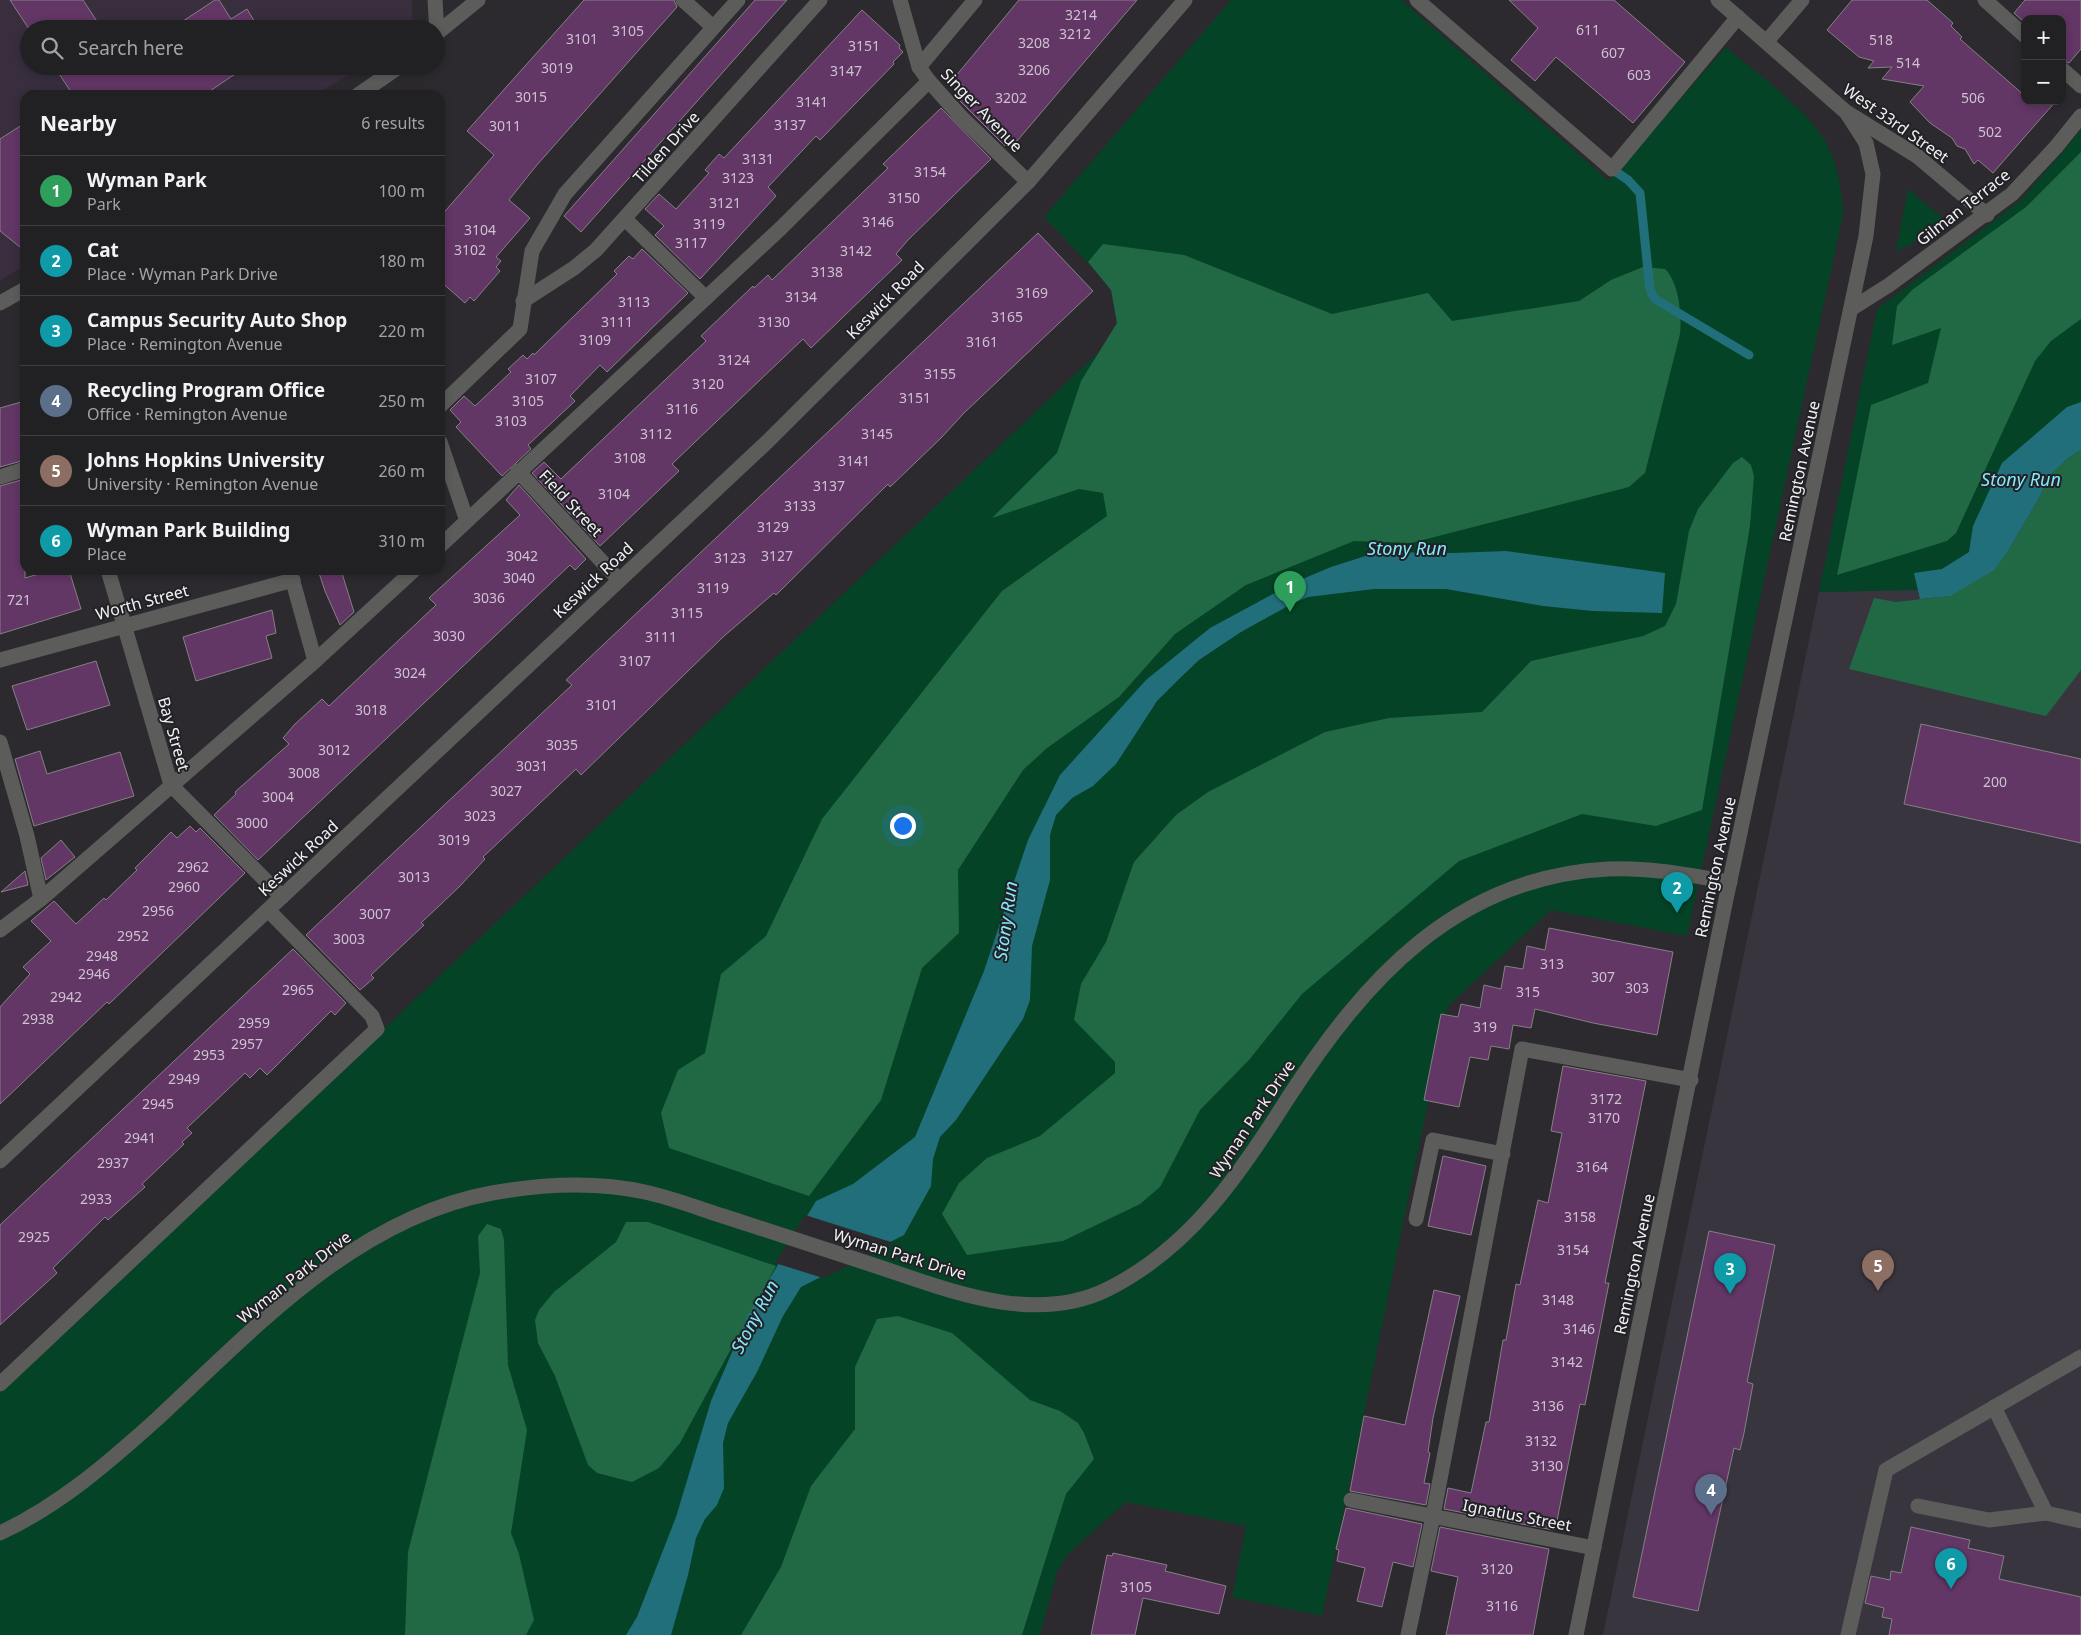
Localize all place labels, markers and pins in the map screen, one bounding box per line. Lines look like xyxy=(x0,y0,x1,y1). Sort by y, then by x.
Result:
pin: 1 xyxy=(1274,571,1306,612)
pin: 2 xyxy=(1661,872,1693,913)
pin: 5 xyxy=(1862,1250,1894,1291)
pin: 3 xyxy=(1714,1253,1746,1294)
pin: 4 xyxy=(1695,1474,1727,1515)
pin: 6 xyxy=(1935,1548,1967,1589)

